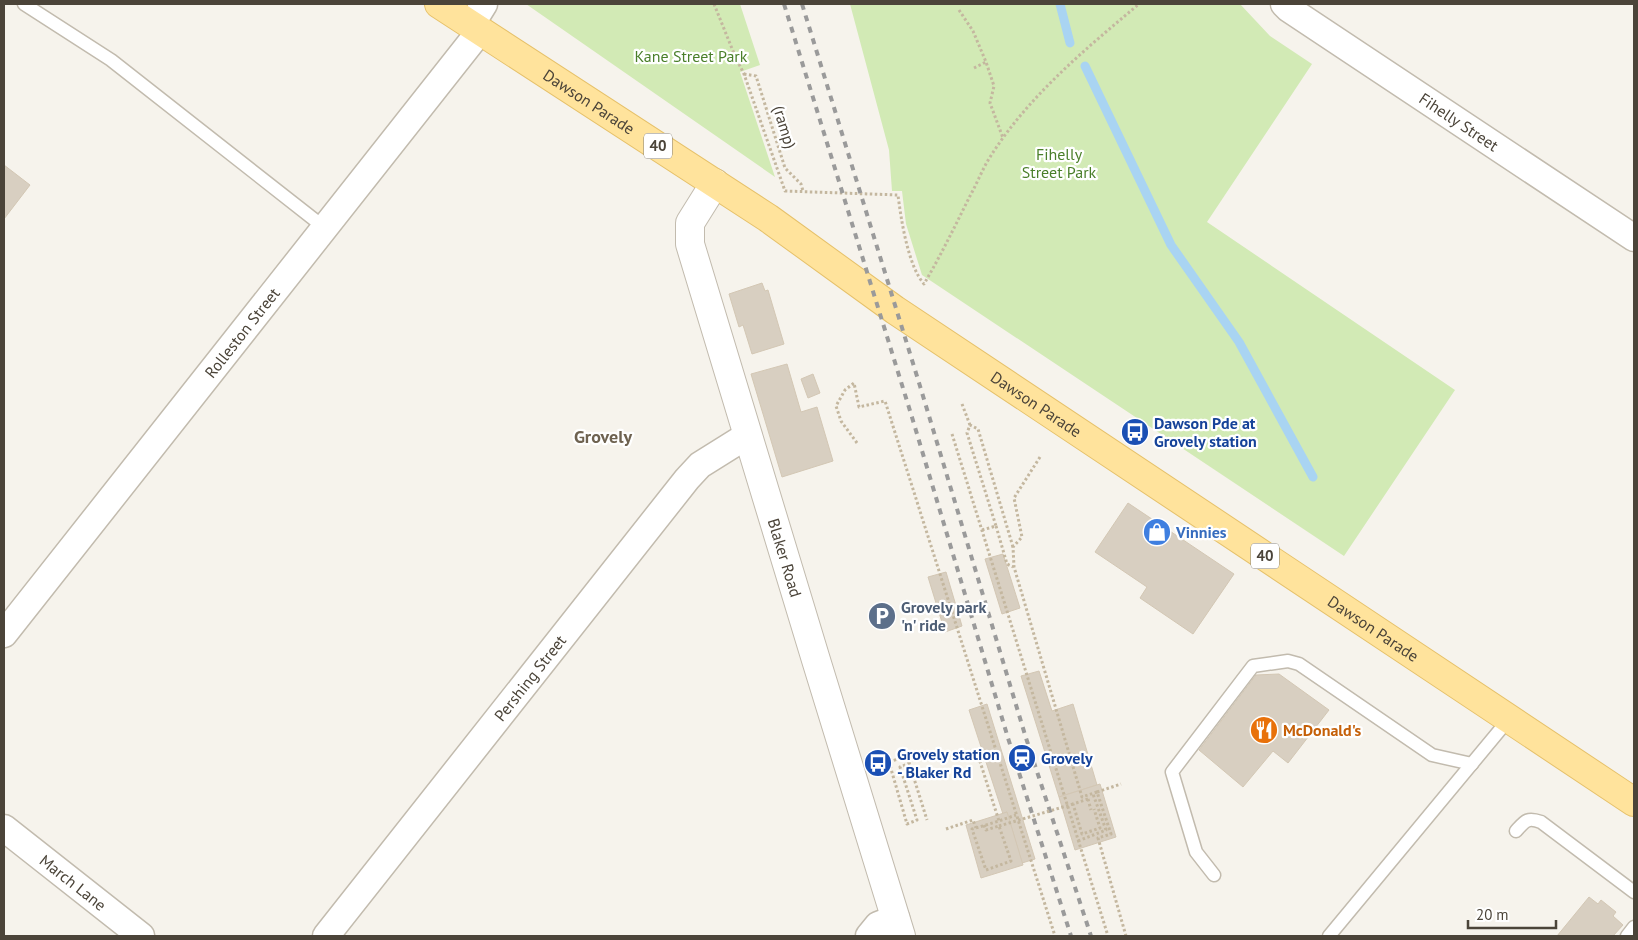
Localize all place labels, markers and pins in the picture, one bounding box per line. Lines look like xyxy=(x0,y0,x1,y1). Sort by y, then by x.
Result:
place label: Dawson Pde at Grovely station xyxy=(1154,413,1257,451)
bus stop icon: Dawson Pde at Grovely station xyxy=(1120,417,1150,447)
shop icon: Vinnies xyxy=(1142,517,1172,547)
place label: Vinnies xyxy=(1175,522,1227,542)
place label: Grovely park 'n' ride xyxy=(901,597,986,635)
parking icon: Grovely park 'n' ride xyxy=(867,601,897,631)
restaurant icon: McDonald's xyxy=(1249,715,1279,745)
place label: McDonald's xyxy=(1283,720,1362,740)
station icon: Grovely xyxy=(1007,743,1037,773)
place label: Grovely station - Blaker Rd xyxy=(897,744,1000,782)
bus stop icon: Grovely station - Blaker Rd xyxy=(863,748,893,778)
place label: Grovely xyxy=(1041,748,1093,768)

